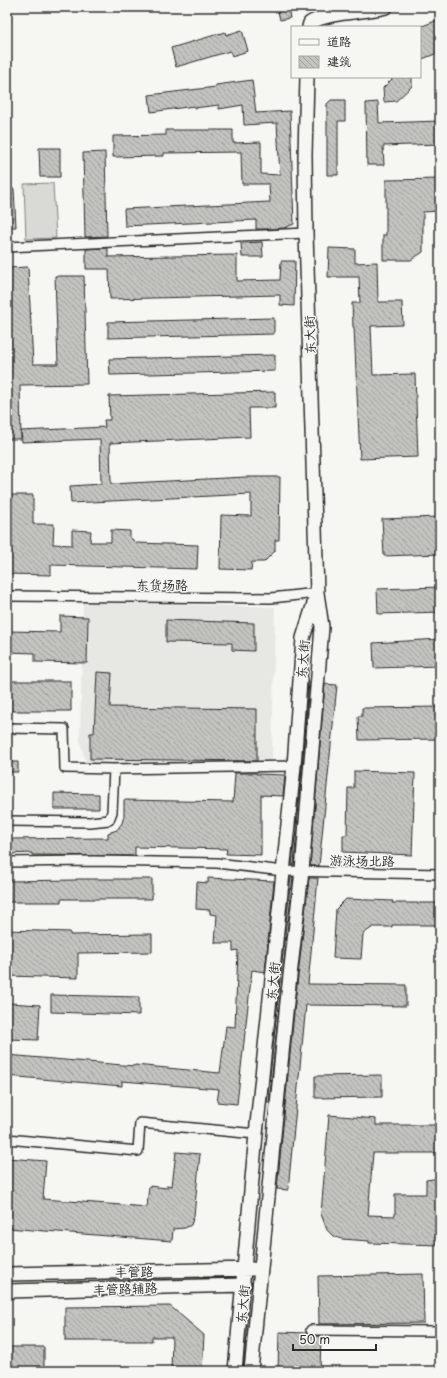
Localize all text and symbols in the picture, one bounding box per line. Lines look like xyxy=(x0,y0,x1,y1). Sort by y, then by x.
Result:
legend xyxy=(291,26,421,78)
text: 道路 xyxy=(327,32,351,50)
text: 建筑 xyxy=(327,52,351,70)
street label: 东大街 xyxy=(299,315,319,355)
street label: 东货场路 xyxy=(136,575,188,594)
street label: 东大街 xyxy=(291,639,313,679)
street label: 游泳场北路 xyxy=(329,850,395,870)
street label: 东大街 xyxy=(261,961,283,1001)
street label: 丰管路 xyxy=(114,1261,154,1281)
street label: 丰管路辅路 xyxy=(92,1277,158,1299)
street label: 东大街 xyxy=(231,1284,253,1324)
scale bar xyxy=(293,1326,376,1352)
text: 50 m xyxy=(299,1330,330,1348)

